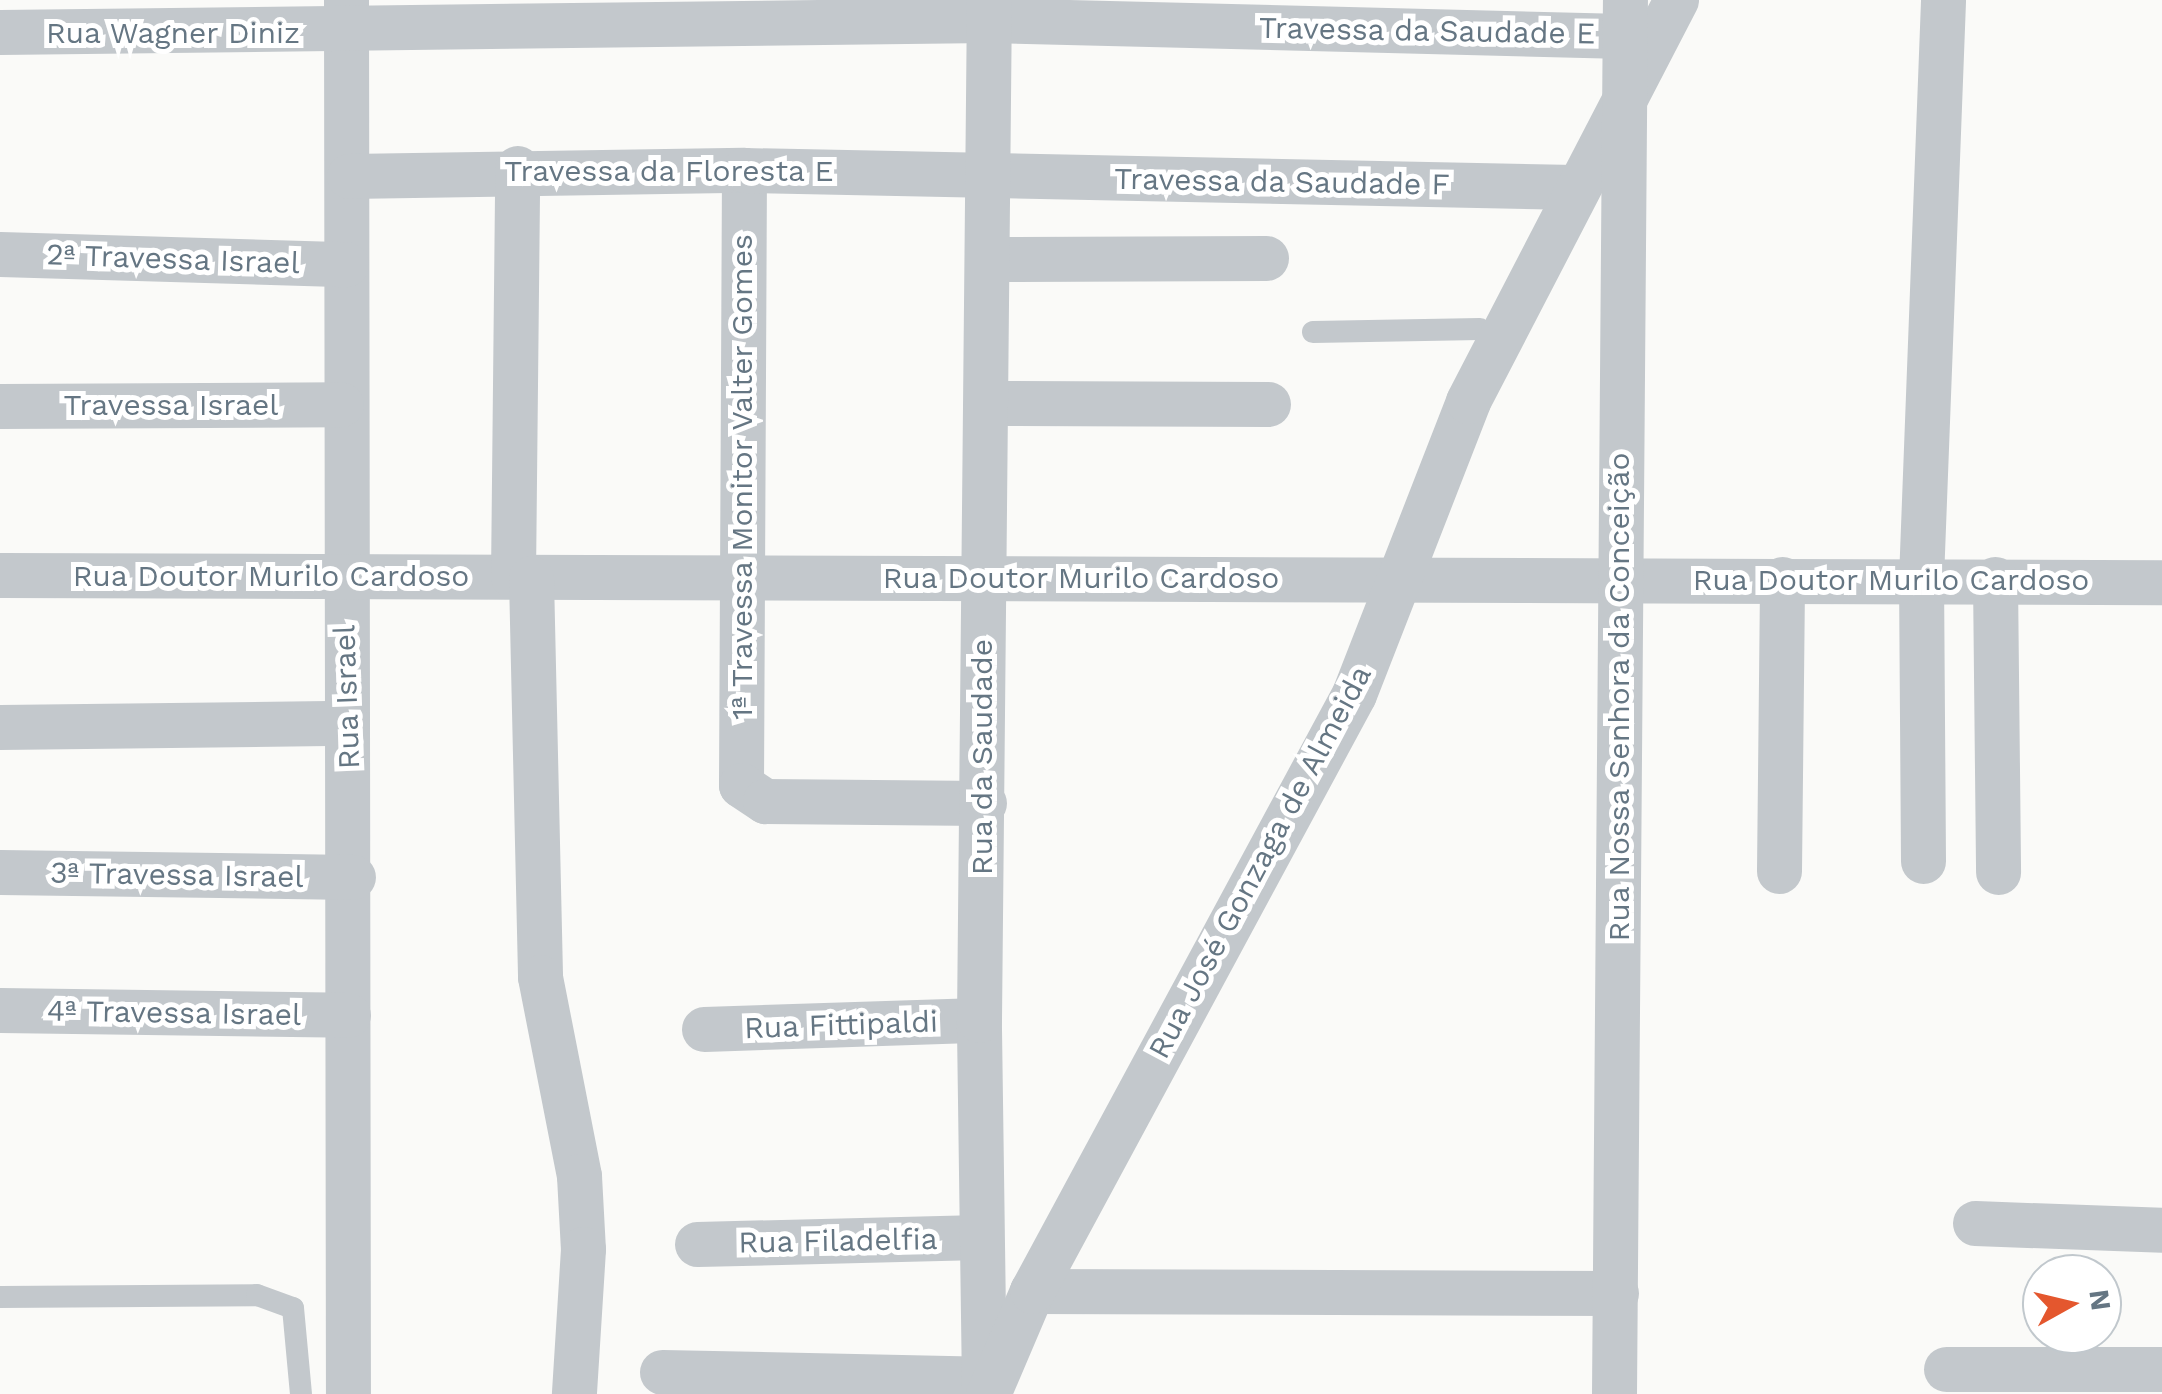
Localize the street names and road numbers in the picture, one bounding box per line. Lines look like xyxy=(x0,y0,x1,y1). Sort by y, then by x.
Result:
street label: Travessa da Saudade E xyxy=(1258,10,1596,52)
street label: Rua Wagner Diniz xyxy=(45,15,301,51)
street label: Travessa da Floresta E xyxy=(503,153,835,189)
street label: Travessa da Saudade F xyxy=(1113,161,1451,203)
street label: 1ª Travessa Monitor Valter Gomes xyxy=(724,232,760,722)
street label: 2ª Travessa Israel xyxy=(45,237,301,281)
street label: Travessa Israel xyxy=(63,387,279,423)
street label: Rua Nossa Senhora da Conceição xyxy=(1601,451,1637,943)
street label: Rua Doutor Murilo Cardoso xyxy=(72,558,470,594)
street label: Rua Doutor Murilo Cardoso xyxy=(882,560,1280,596)
street label: Rua Doutor Murilo Cardoso xyxy=(1692,562,2090,598)
street label: Rua Israel xyxy=(326,624,368,770)
street label: Rua da Saudade xyxy=(964,638,1000,876)
street label: Rua José Gonzaga de Almeida xyxy=(1140,658,1380,1066)
street label: 3ª Travessa Israel xyxy=(49,855,305,895)
street label: 4ª Travessa Israel xyxy=(46,993,302,1033)
street label: Rua Fittipaldi xyxy=(743,1004,939,1046)
street label: Rua Filadelfia xyxy=(738,1221,938,1261)

